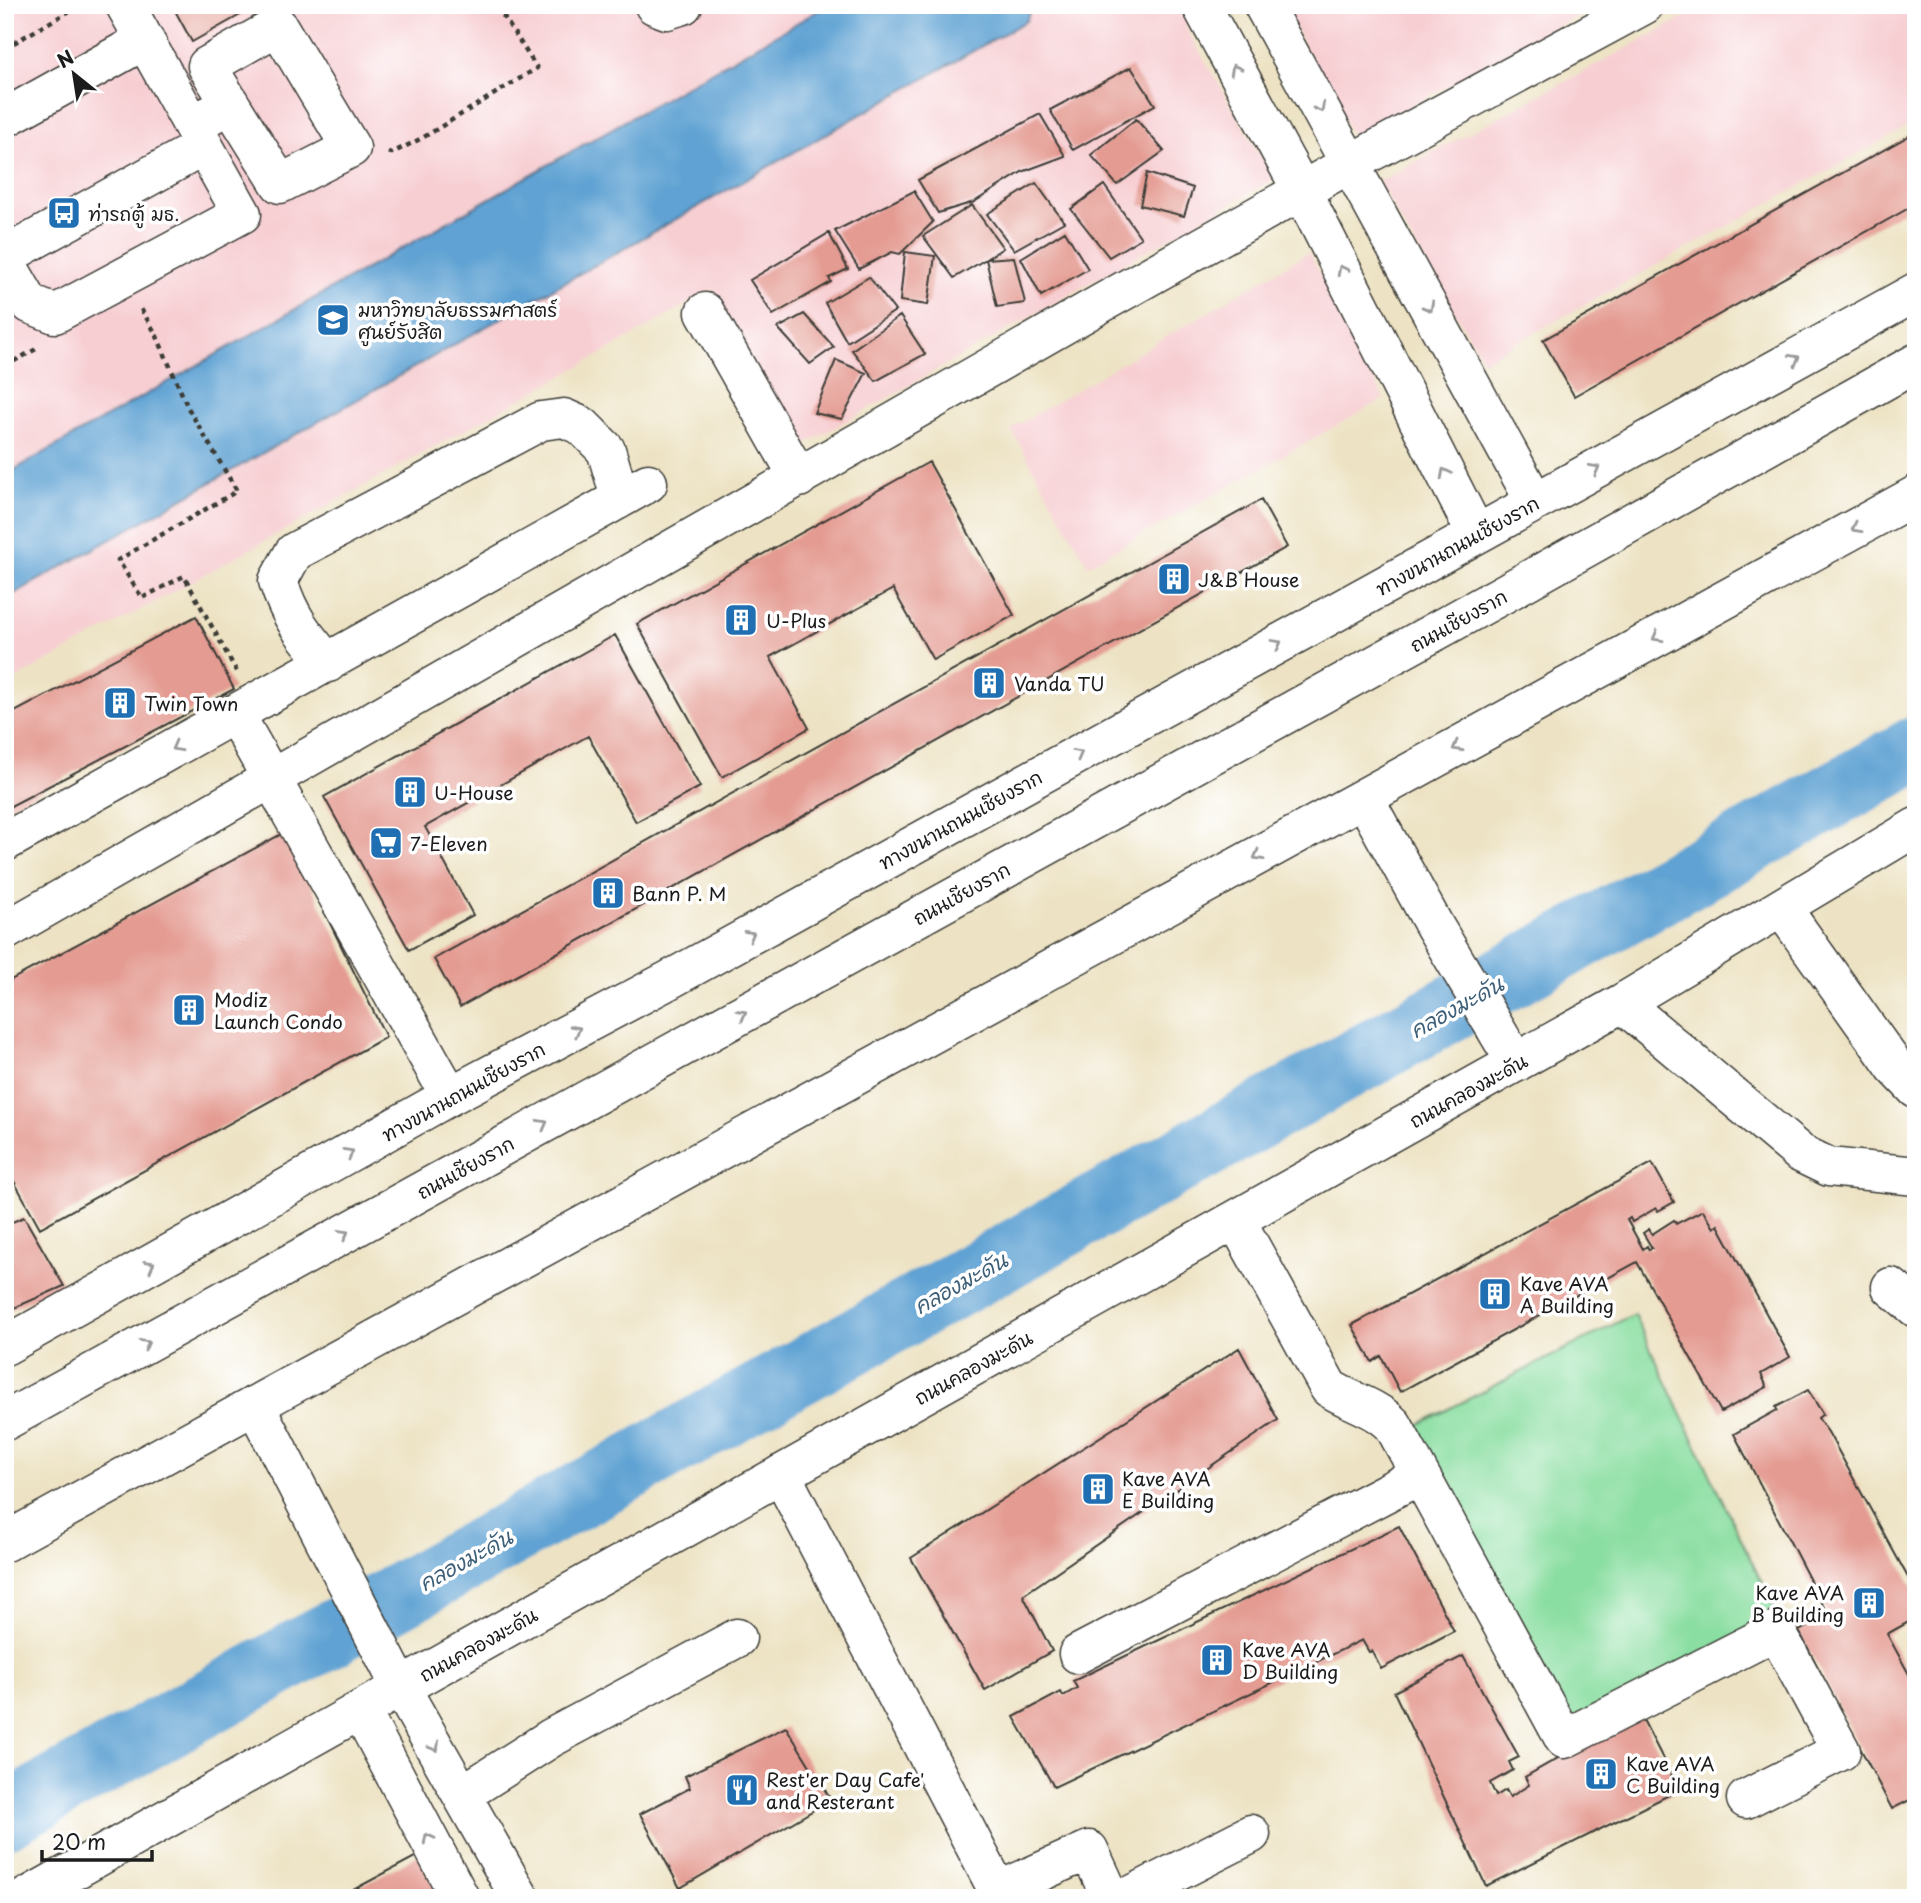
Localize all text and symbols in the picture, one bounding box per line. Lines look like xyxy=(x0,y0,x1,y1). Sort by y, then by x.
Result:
north arrow xyxy=(38,38,108,108)
text: N xyxy=(51,43,79,74)
one-way arrow xyxy=(1230,64,1244,76)
one-way arrow xyxy=(1312,100,1325,113)
bus stop icon: ท่ารถตู้ มธ. xyxy=(45,194,83,232)
place label: ท่ารถตู้ มธ. xyxy=(88,199,179,229)
one-way arrow xyxy=(1336,265,1350,277)
place label: มหาวิทยาลัยธรรมศาสตร์ ศูนย์รังสิต xyxy=(358,295,558,347)
one-way arrow xyxy=(1421,300,1435,312)
school or university icon: มหาวิทยาลัยธรรมศาสตร์ ศูนย์รังสิต xyxy=(314,301,352,339)
one-way arrow xyxy=(1787,354,1800,367)
one-way arrow xyxy=(1588,464,1601,477)
one-way arrow xyxy=(1440,468,1453,480)
street label: ทางขนานถนนเชียงราก xyxy=(1370,488,1544,602)
one-way arrow xyxy=(1851,519,1863,533)
building icon: J&B House xyxy=(1155,560,1193,598)
place label: J&B House xyxy=(1198,565,1299,593)
street label: ถนนเชียงราก xyxy=(1404,582,1512,658)
building icon: U-Plus xyxy=(722,601,760,639)
place label: U-Plus xyxy=(766,606,826,634)
one-way arrow xyxy=(1651,629,1664,642)
one-way arrow xyxy=(1270,639,1283,652)
building icon: Vanda TU xyxy=(970,664,1008,702)
place label: Vanda TU xyxy=(1014,669,1105,697)
building icon: Twin Town xyxy=(101,684,139,722)
place label: Twin Town xyxy=(144,689,238,717)
one-way arrow xyxy=(170,739,183,752)
one-way arrow xyxy=(1452,739,1465,752)
one-way arrow xyxy=(1071,749,1083,762)
street label: ทางขนานถนนเชียงราก xyxy=(873,762,1047,876)
building icon: U-House xyxy=(391,773,429,811)
place label: U-House xyxy=(434,778,514,806)
supermarket icon: 7-Eleven xyxy=(367,824,405,862)
place label: 7-Eleven xyxy=(410,829,488,857)
one-way arrow xyxy=(1253,848,1265,861)
street label: ถนนเชียงราก xyxy=(907,855,1015,931)
building icon: Bann P. M xyxy=(589,874,627,912)
place label: Bann P. M xyxy=(632,879,726,907)
one-way arrow xyxy=(743,930,756,943)
water label: คลองมะดัน xyxy=(1403,967,1510,1045)
place label: Modiz Launch Condo xyxy=(214,985,343,1035)
building icon: Modiz Launch Condo xyxy=(170,991,208,1029)
one-way arrow xyxy=(735,1009,748,1022)
one-way arrow xyxy=(568,1024,581,1038)
street label: ทางขนานถนนเชียงราก xyxy=(376,1034,550,1148)
street label: ถนนคลองมะดัน xyxy=(1404,1046,1533,1134)
one-way arrow xyxy=(536,1119,549,1132)
street label: ถนนเชียงราก xyxy=(411,1129,519,1205)
one-way arrow xyxy=(341,1148,354,1161)
one-way arrow xyxy=(337,1229,349,1242)
water label: คลองมะดัน xyxy=(907,1243,1014,1321)
one-way arrow xyxy=(143,1260,156,1273)
place label: Kave AVA A Building xyxy=(1520,1269,1614,1319)
building icon: Kave AVA A Building xyxy=(1476,1275,1514,1313)
street label: ถนนคลองมะดัน xyxy=(909,1323,1038,1411)
one-way arrow xyxy=(138,1339,150,1352)
place label: Kave AVA E Building xyxy=(1122,1464,1214,1514)
building icon: Kave AVA E Building xyxy=(1079,1470,1117,1508)
water label: คลองมะดัน xyxy=(412,1520,519,1598)
place label: Kave AVA B Building xyxy=(1751,1578,1844,1628)
building icon: Kave AVA B Building xyxy=(1850,1584,1888,1622)
street label: ถนนคลองมะดัน xyxy=(414,1600,543,1688)
place label: Kave AVA D Building xyxy=(1242,1635,1338,1685)
building icon: Kave AVA D Building xyxy=(1198,1641,1236,1679)
one-way arrow xyxy=(427,1739,440,1752)
place label: Kave AVA C Building xyxy=(1626,1749,1720,1799)
building icon: Kave AVA C Building xyxy=(1582,1755,1620,1793)
place label: Rest'er Day Cafe' and Resterant xyxy=(766,1765,925,1815)
restaurant icon: Rest'er Day Cafe' and Resterant xyxy=(723,1771,761,1809)
scale bar xyxy=(42,1819,152,1863)
text: 20 m xyxy=(52,1825,106,1857)
one-way arrow xyxy=(423,1832,437,1845)

